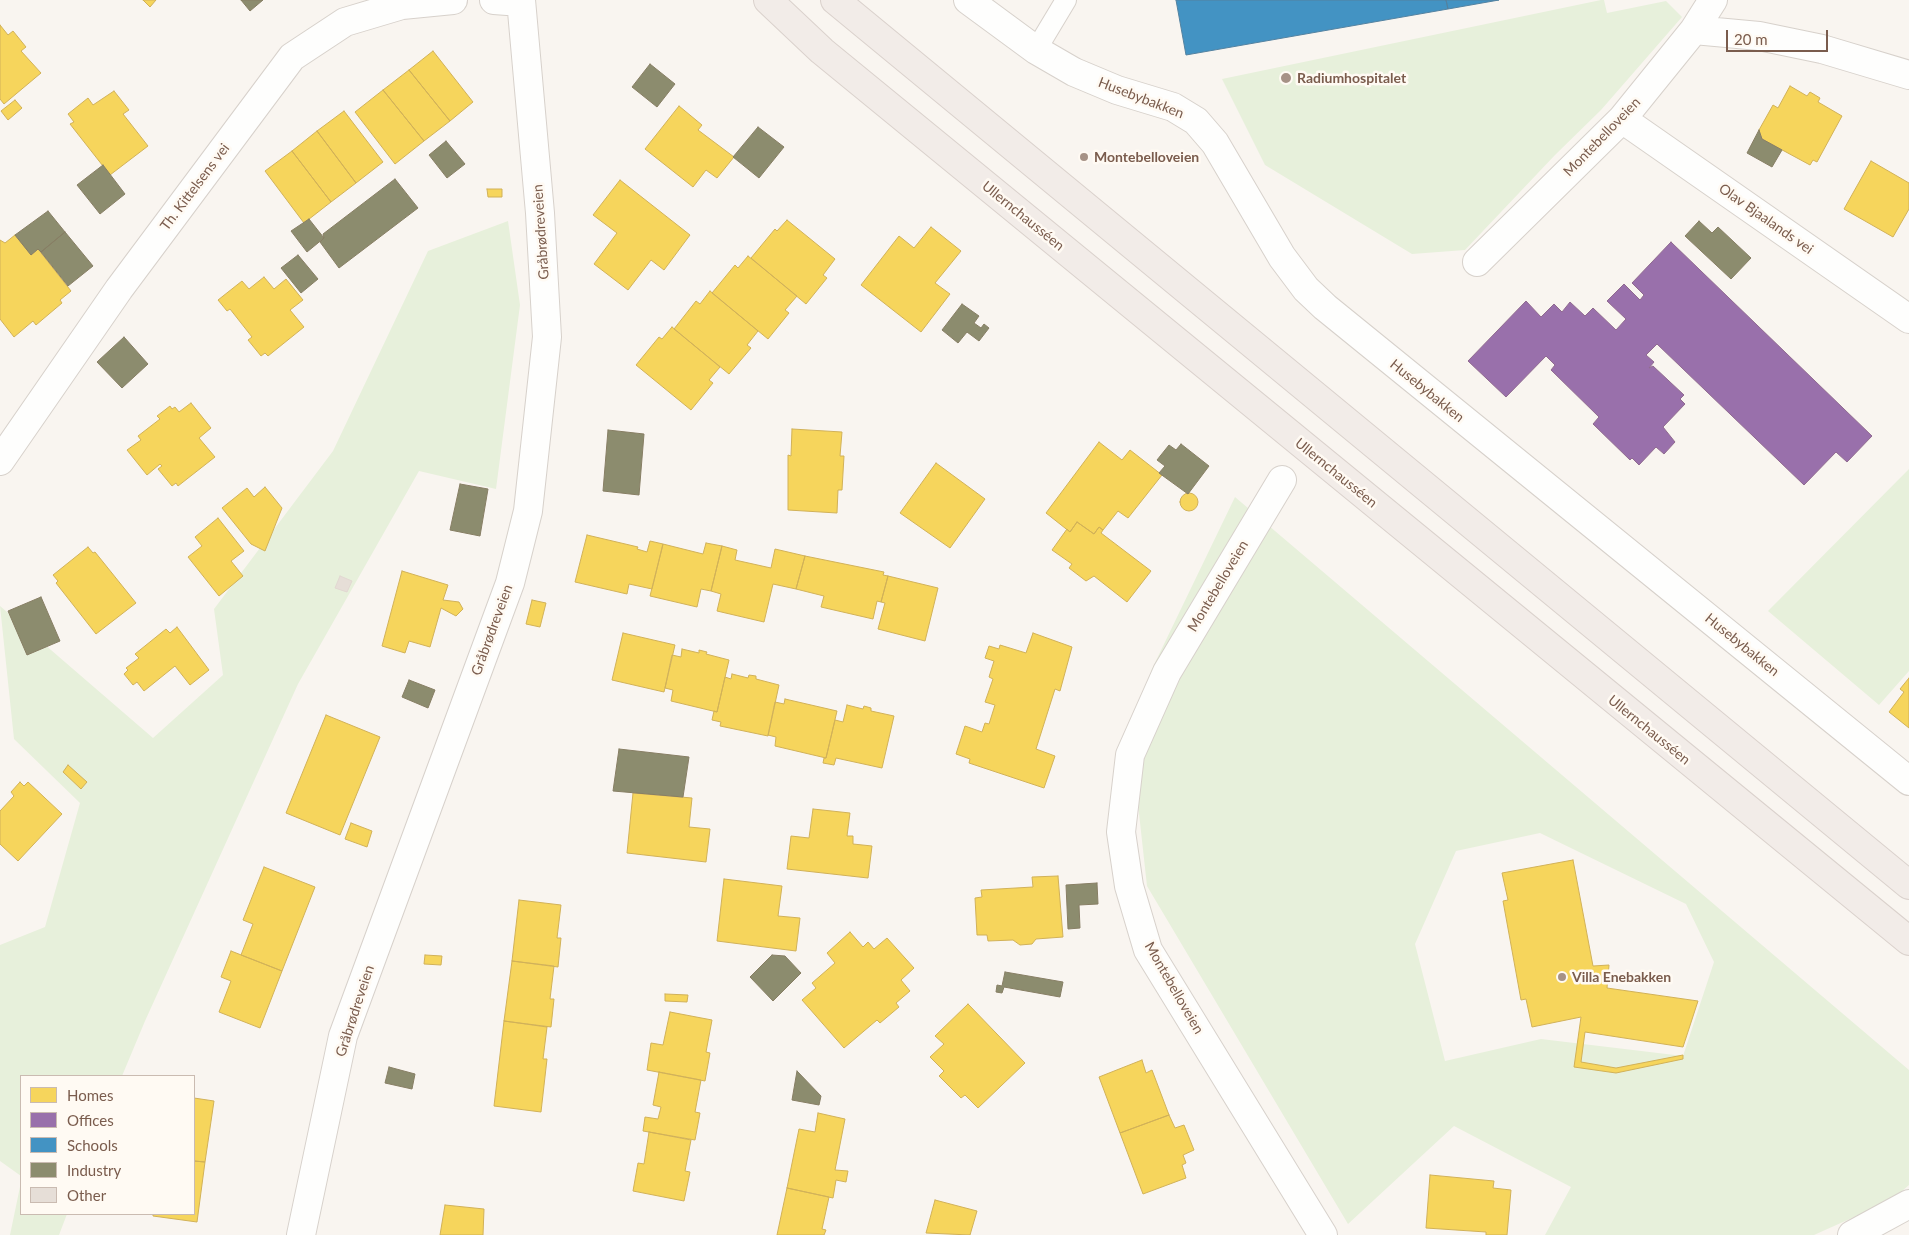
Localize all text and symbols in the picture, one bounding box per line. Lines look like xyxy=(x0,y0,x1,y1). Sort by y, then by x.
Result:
scale bar xyxy=(1729,20,1832,52)
text: 20 m xyxy=(1734,30,1768,48)
place label: Radiumhospitalet xyxy=(1297,70,1406,86)
marker: Radiumhospitalet xyxy=(1279,71,1293,85)
street label: Husebybakken xyxy=(1096,74,1186,122)
street label: Montebelloveien xyxy=(1560,94,1644,180)
street label: Th. Kittelsens vei xyxy=(157,140,233,234)
place label: Montebelloveien xyxy=(1094,149,1199,165)
marker: Montebelloveien xyxy=(1078,151,1090,163)
street label: Ullernchausséen xyxy=(978,178,1068,254)
street label: Olav Bjaalands vei xyxy=(1716,180,1816,258)
street label: Gråbrødreveien xyxy=(529,184,553,280)
street label: Husebybakken xyxy=(1387,356,1467,426)
street label: Ullernchausséen xyxy=(1291,435,1381,511)
street label: Montebelloveien xyxy=(1184,537,1252,635)
street label: Gråbrødreveien xyxy=(468,582,516,678)
street label: Husebybakken xyxy=(1702,610,1782,680)
street label: Ullernchausséen xyxy=(1604,692,1694,768)
street label: Montebelloveien xyxy=(1141,939,1207,1037)
street label: Gråbrødreveien xyxy=(332,963,378,1059)
place label: Villa Enebakken xyxy=(1572,969,1671,985)
marker: Villa Enebakken xyxy=(1556,971,1568,983)
legend xyxy=(20,1075,195,1215)
text: Homes xyxy=(67,1086,113,1104)
text: Offices xyxy=(67,1111,114,1129)
text: Schools xyxy=(67,1136,118,1154)
text: Industry xyxy=(67,1161,121,1179)
text: Other xyxy=(67,1186,106,1204)

